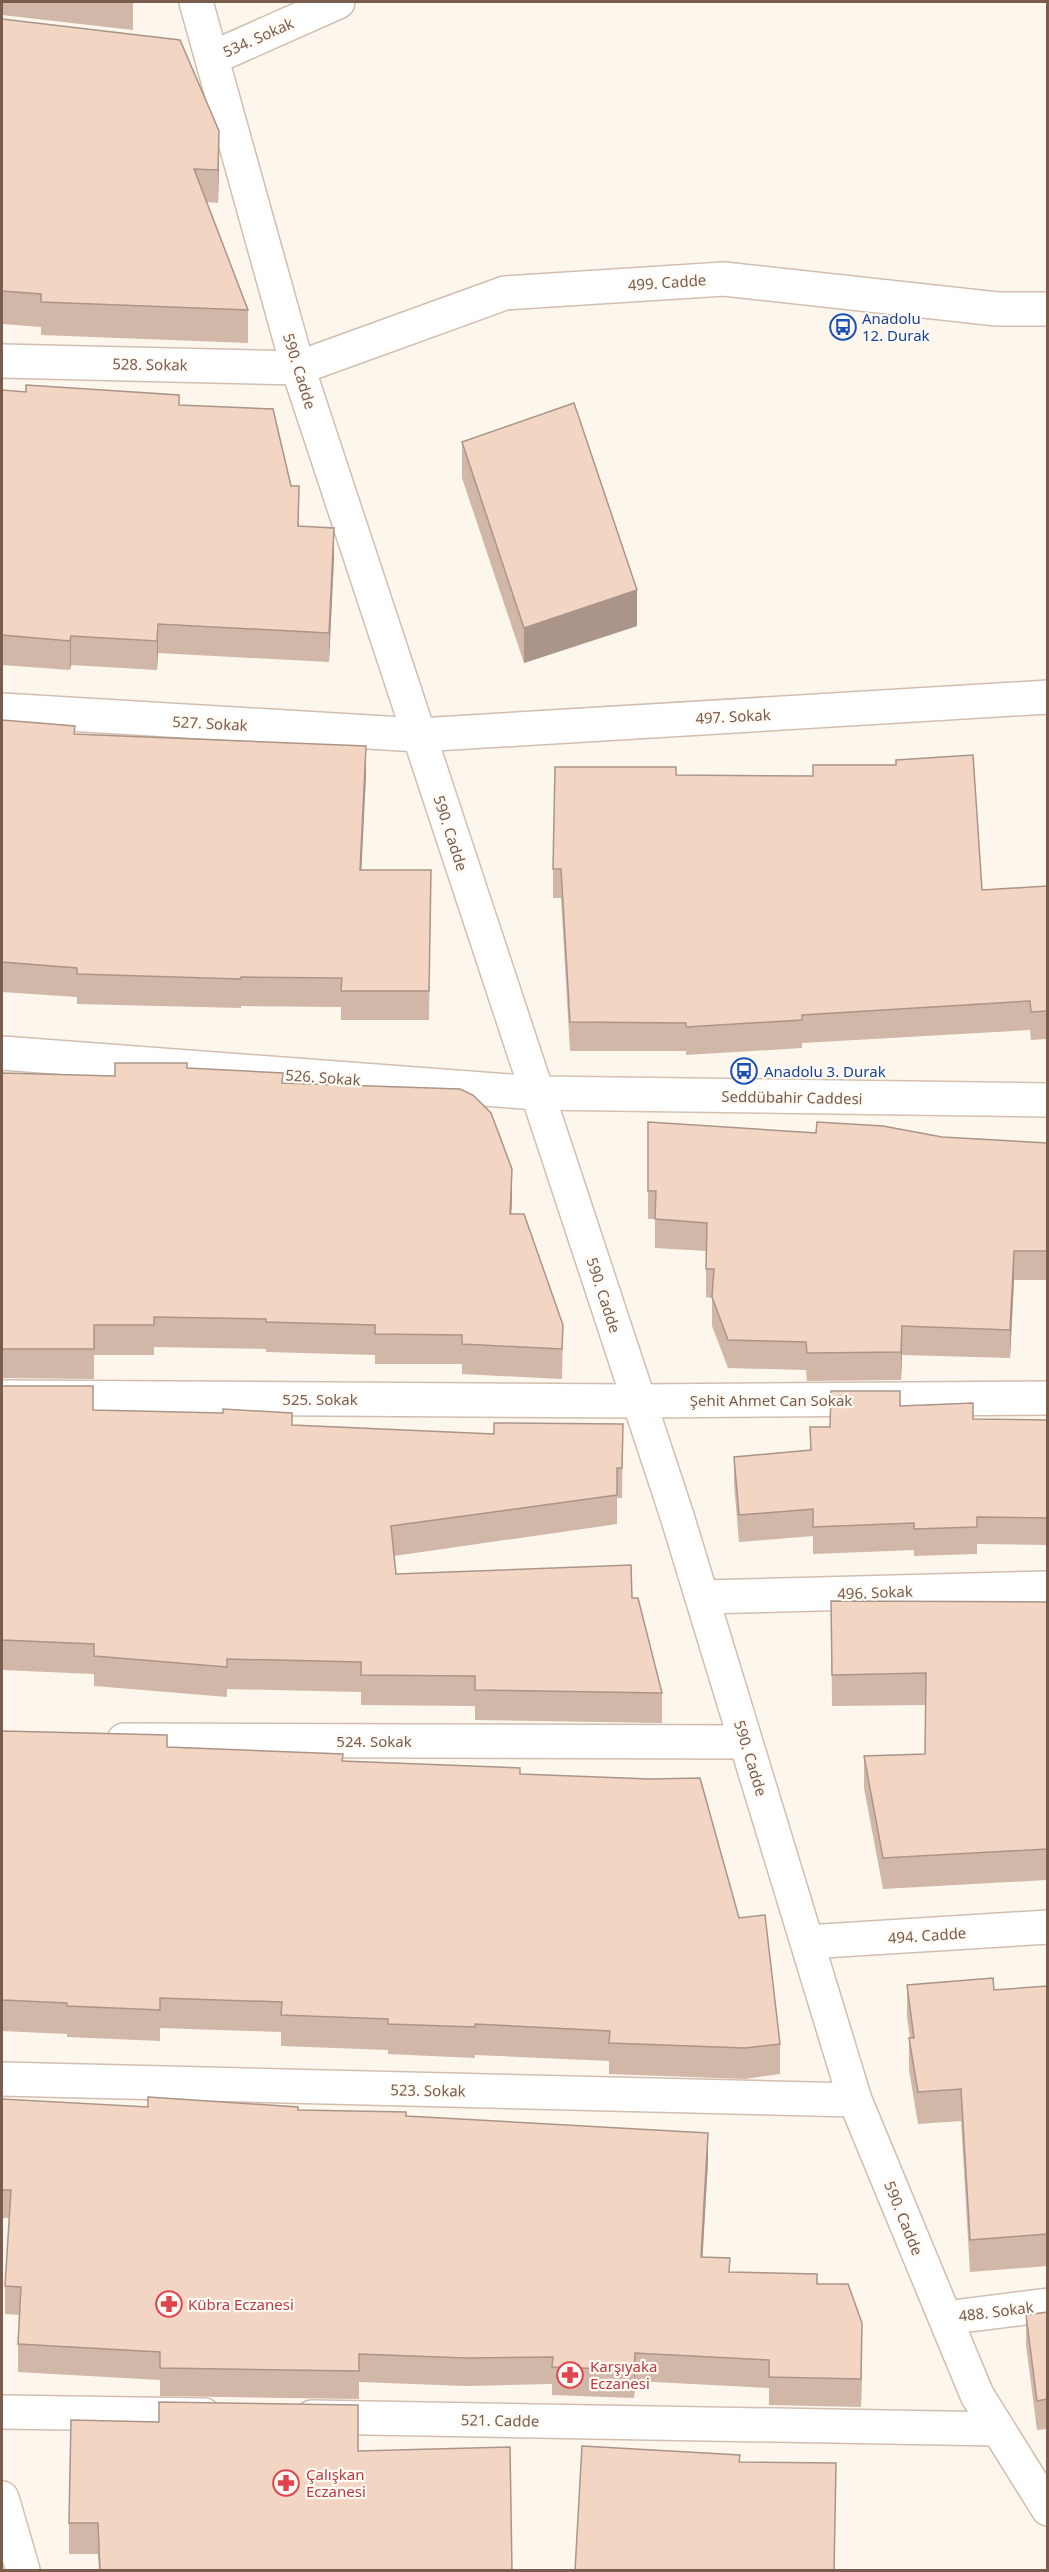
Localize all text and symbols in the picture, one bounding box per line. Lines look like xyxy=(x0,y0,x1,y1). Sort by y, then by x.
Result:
street label: 534. Sokak xyxy=(219,13,297,61)
street label: 499. Cadde xyxy=(627,269,707,295)
place label: Anadolu 12. Durak xyxy=(862,308,930,345)
bus stop icon: Anadolu 12. Durak xyxy=(828,312,858,342)
street label: 590. Cadde xyxy=(279,331,321,411)
street label: 528. Sokak xyxy=(112,353,188,375)
street label: 497. Sokak xyxy=(695,704,771,728)
street label: 527. Sokak xyxy=(172,711,248,735)
street label: 590. Cadde xyxy=(429,793,473,873)
bus stop icon: Anadolu 3. Durak xyxy=(729,1056,759,1086)
place label: Anadolu 3. Durak xyxy=(764,1061,886,1081)
street label: 526. Sokak xyxy=(285,1064,361,1090)
street label: Seddübahir Caddesi xyxy=(721,1086,863,1108)
street label: 590. Cadde xyxy=(582,1255,626,1335)
street label: 525. Sokak xyxy=(282,1389,358,1409)
street label: Şehit Ahmet Can Sokak xyxy=(690,1390,852,1410)
street label: 496. Sokak xyxy=(837,1581,913,1603)
street label: 590. Cadde xyxy=(730,1718,772,1798)
street label: 524. Sokak xyxy=(336,1731,412,1751)
street label: 494. Cadde xyxy=(887,1922,967,1948)
street label: 523. Sokak xyxy=(390,2079,466,2101)
street label: 590. Cadde xyxy=(880,2178,928,2258)
pharmacy icon: Kübra Eczanesi xyxy=(154,2289,184,2319)
place label: Kübra Eczanesi xyxy=(188,2294,294,2314)
street label: 488. Sokak xyxy=(957,2296,1035,2326)
place label: Karşıyaka Eczanesi xyxy=(590,2356,657,2393)
pharmacy icon: Karşıyaka Eczanesi xyxy=(555,2360,585,2390)
street label: 521. Cadde xyxy=(461,2409,539,2431)
place label: Çalışkan Eczanesi xyxy=(306,2464,366,2501)
pharmacy icon: Çalışkan Eczanesi xyxy=(271,2468,301,2498)

